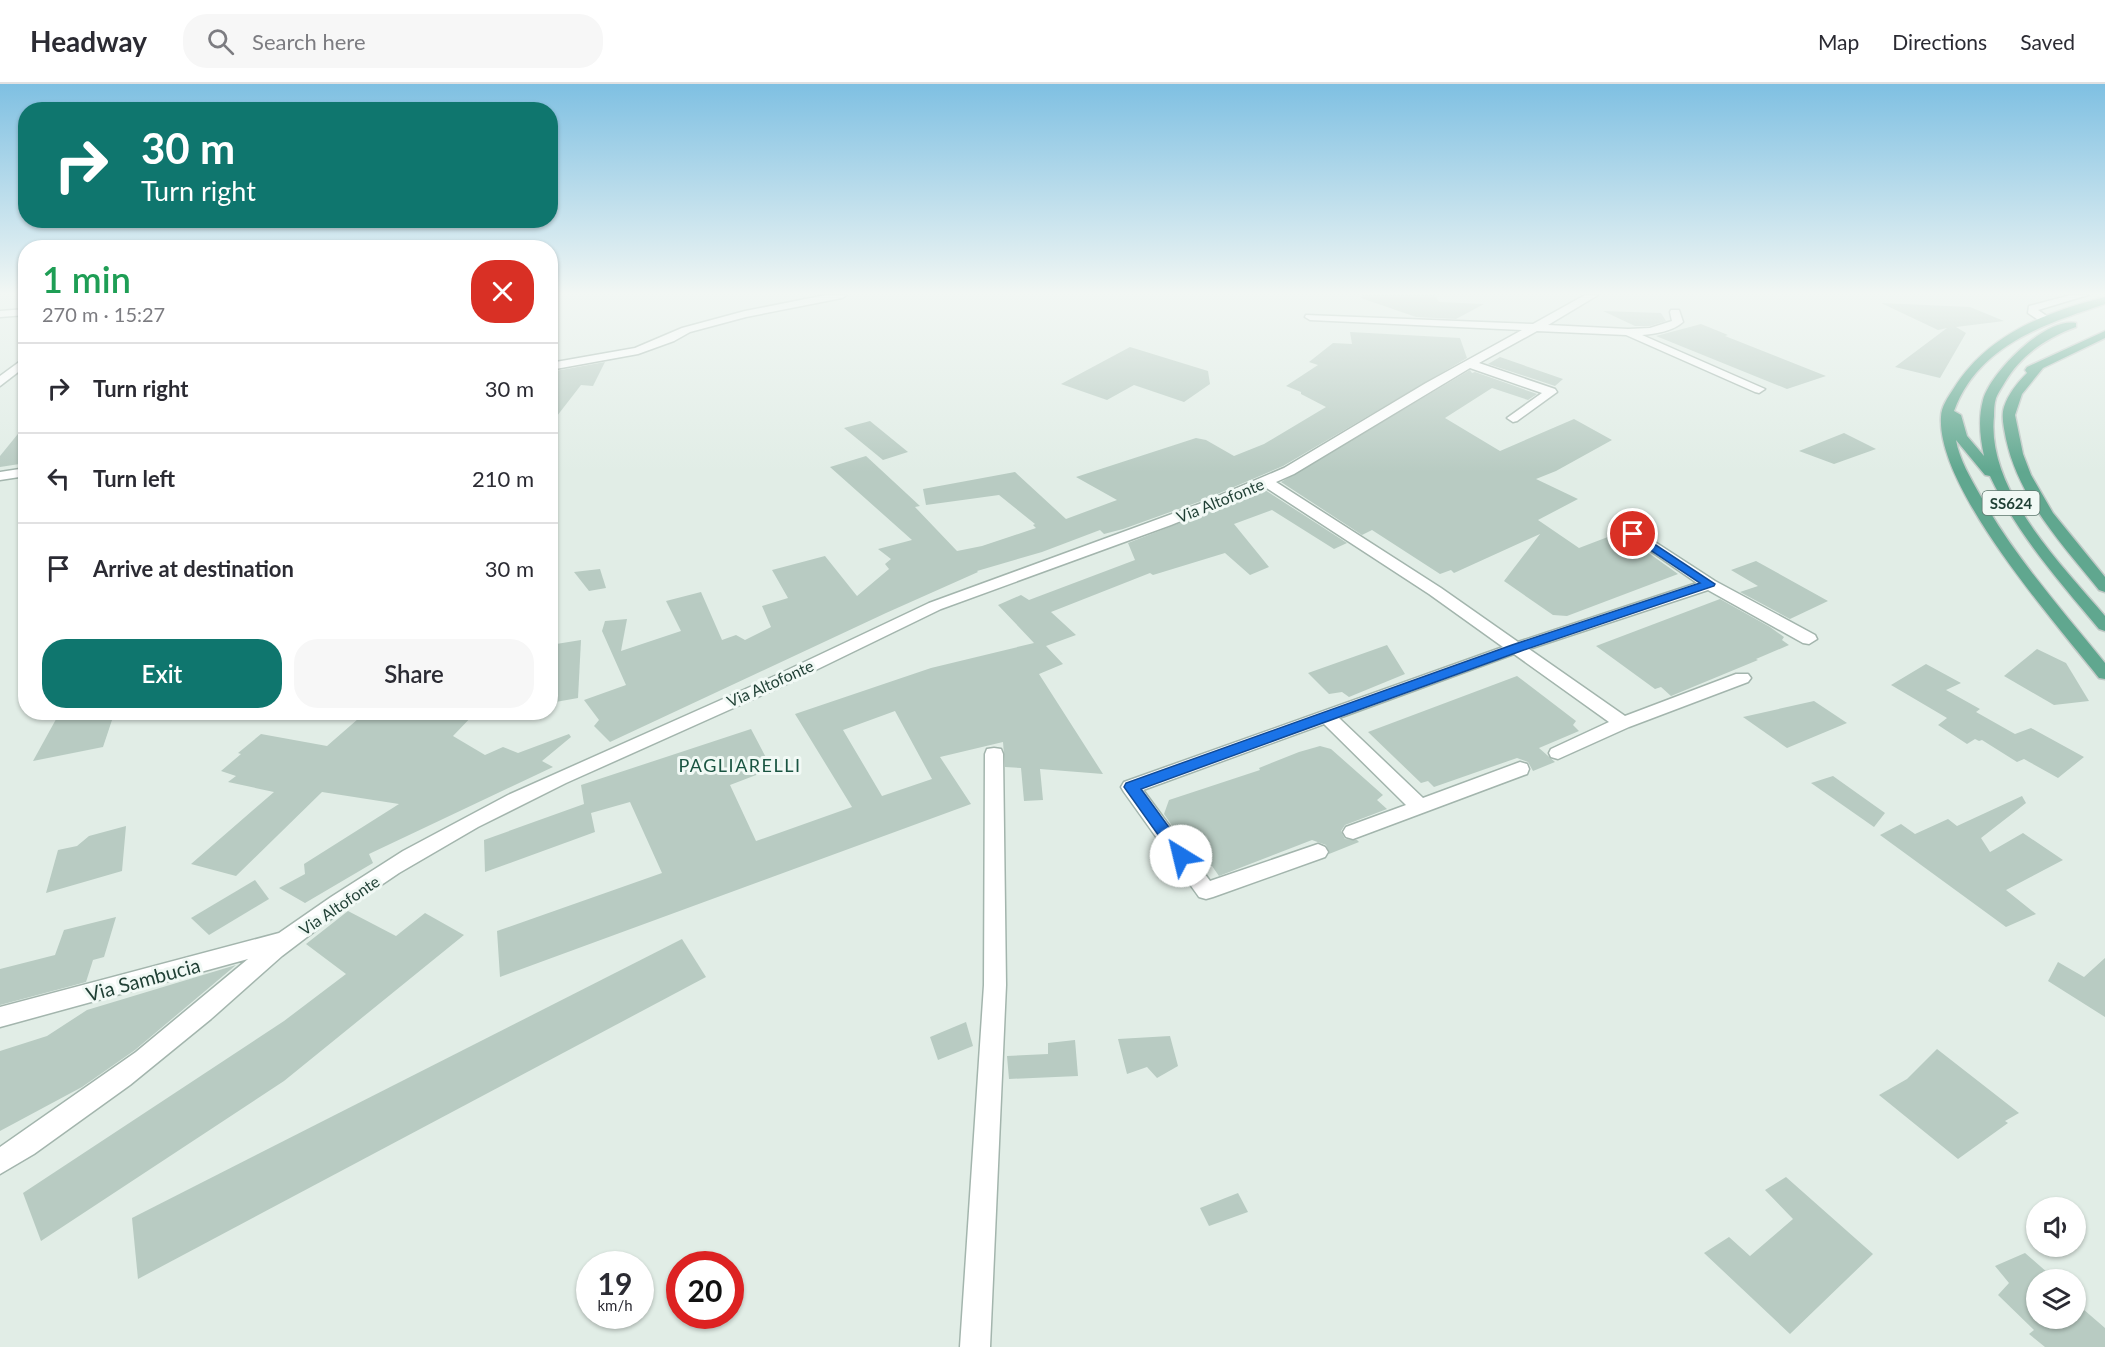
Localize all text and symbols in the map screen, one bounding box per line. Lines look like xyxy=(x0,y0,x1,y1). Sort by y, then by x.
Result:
search box xyxy=(183,14,603,68)
text: Headway xyxy=(30,24,147,58)
icon: search xyxy=(204,25,237,58)
text: Search here xyxy=(252,28,366,55)
text: Map xyxy=(1818,29,1859,54)
text: Directions xyxy=(1892,29,1987,54)
text: Saved xyxy=(2020,29,2075,54)
text: 30 m xyxy=(141,123,235,173)
icon: right xyxy=(42,126,120,204)
text: Turn right xyxy=(141,174,256,207)
text: 1 min xyxy=(42,257,131,301)
button: close xyxy=(471,260,534,323)
text: 270 m · 15:27 xyxy=(42,302,165,326)
icon: right xyxy=(42,372,75,405)
text: Turn right xyxy=(93,375,188,402)
text: 30 m xyxy=(485,375,534,402)
icon: left xyxy=(42,462,75,495)
text: Turn left xyxy=(93,465,175,492)
text: 210 m xyxy=(472,465,534,492)
street label: Via Altofonte xyxy=(1173,474,1267,526)
road number: SS624 xyxy=(1982,491,2040,515)
pin xyxy=(1607,508,1658,559)
icon: arrive xyxy=(1616,517,1649,550)
icon: arrive xyxy=(42,552,75,585)
text: Arrive at destination xyxy=(93,555,294,582)
text: 30 m xyxy=(485,555,534,582)
button: Exit xyxy=(42,639,282,708)
button: Share xyxy=(294,639,534,708)
street label: Via Altofonte xyxy=(724,655,816,711)
district label: PAGLIARELLI xyxy=(678,754,802,776)
position arrow xyxy=(1149,824,1213,888)
street label: Via Altofonte xyxy=(295,871,383,939)
street label: Via Sambucia xyxy=(83,952,203,1006)
map controls xyxy=(2026,1197,2086,1329)
button: sound xyxy=(2026,1197,2086,1257)
speed limit sign: 20 xyxy=(666,1251,744,1329)
text: 19 xyxy=(598,1265,632,1301)
button: layers xyxy=(2026,1269,2086,1329)
text: km/h xyxy=(597,1296,633,1314)

